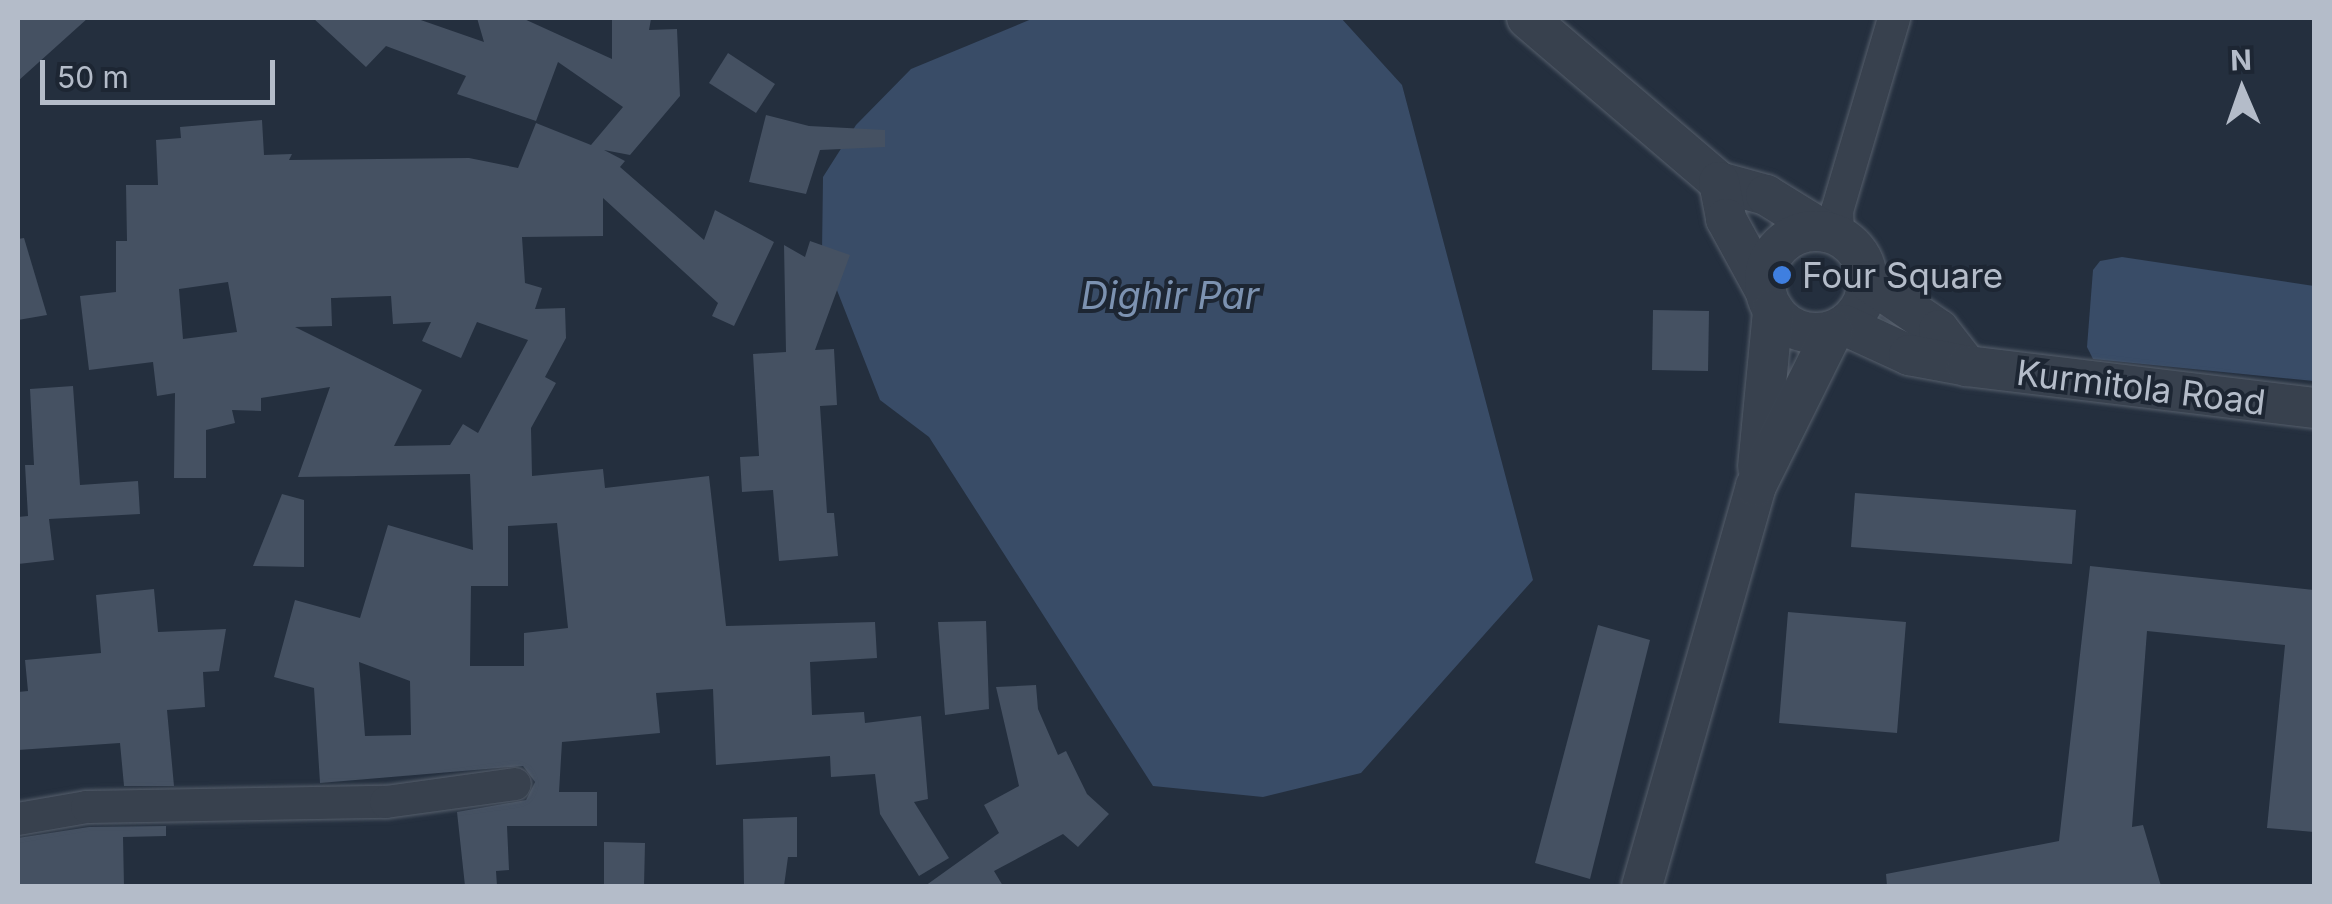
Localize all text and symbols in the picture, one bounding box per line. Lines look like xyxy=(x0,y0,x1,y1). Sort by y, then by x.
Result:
scale bar xyxy=(45,40,280,102)
north arrow xyxy=(2192,40,2292,140)
text: N xyxy=(2230,43,2252,77)
text: 50 m xyxy=(57,59,129,95)
place label: Four Square xyxy=(1802,254,2003,296)
marker: Four Square xyxy=(1771,264,1793,286)
water label: Dighir Par xyxy=(1081,273,1259,319)
street label: Kurmitola Road xyxy=(2014,351,2268,423)

